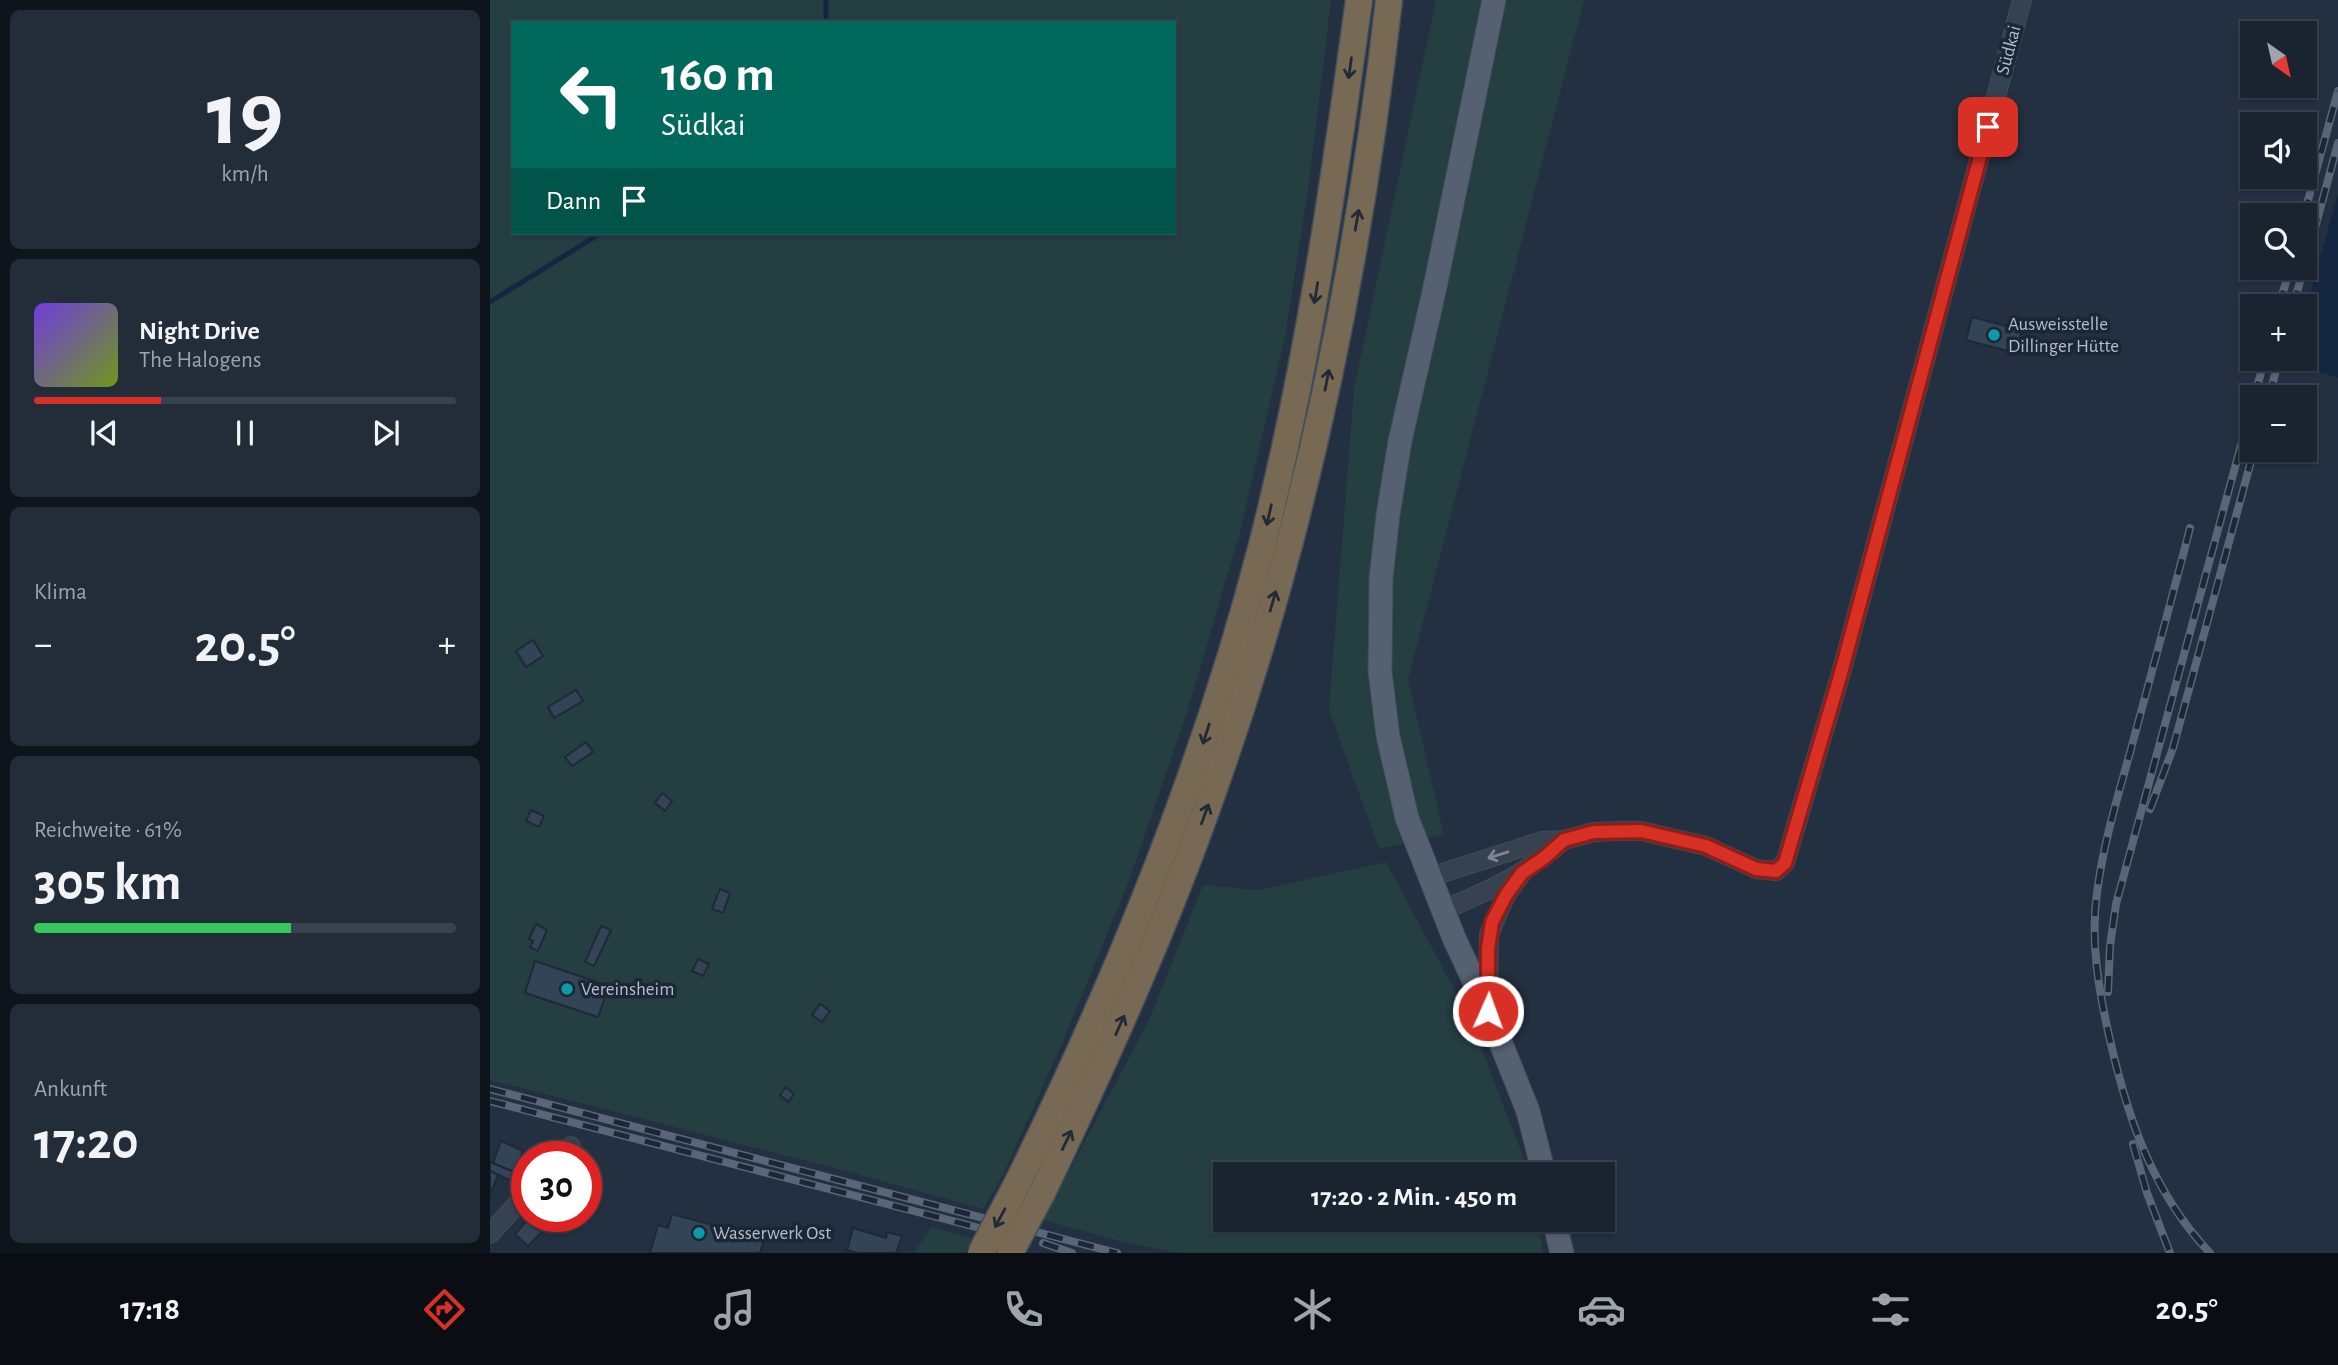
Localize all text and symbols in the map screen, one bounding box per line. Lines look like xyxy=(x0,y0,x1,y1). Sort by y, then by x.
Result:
north arrow xyxy=(2240,21,2317,98)
map controls xyxy=(2240,21,2317,462)
street label: Südkai xyxy=(1993,23,2025,77)
icon: left xyxy=(546,49,637,140)
text: 160 m xyxy=(661,51,775,100)
one-way arrow xyxy=(1343,56,1356,78)
text: 19 xyxy=(207,70,283,161)
pin xyxy=(1958,97,2018,157)
icon: arrive xyxy=(1969,108,2007,146)
text: Südkai xyxy=(661,109,745,141)
button: sound xyxy=(2240,112,2317,189)
text: km/h xyxy=(221,163,269,186)
icon: arrive xyxy=(615,182,653,220)
text: Dann xyxy=(546,188,601,214)
button: search xyxy=(2240,203,2317,280)
one-way arrow xyxy=(1351,209,1364,232)
one-way arrow xyxy=(1309,281,1322,304)
button: + xyxy=(2240,294,2317,371)
place label: Ausweisstelle Dillinger Hütte xyxy=(2008,315,2119,356)
text: Night Drive xyxy=(139,318,260,344)
marker: Ausweisstelle Dillinger Hütte xyxy=(1986,327,2002,343)
text: The Halogens xyxy=(139,349,261,372)
one-way arrow xyxy=(1320,369,1334,392)
button: − xyxy=(2240,385,2317,462)
icon: previous xyxy=(85,414,123,452)
icon: pause xyxy=(226,414,264,452)
icon: next xyxy=(367,414,405,452)
one-way arrow xyxy=(1262,503,1275,526)
text: Klima xyxy=(34,581,87,604)
one-way arrow xyxy=(1267,590,1280,612)
text: 20.5° xyxy=(194,619,296,671)
text: − xyxy=(34,626,52,664)
text: + xyxy=(438,626,456,664)
one-way arrow xyxy=(1199,722,1211,744)
one-way arrow xyxy=(1200,803,1212,825)
text: Reichweite · 61% xyxy=(34,819,182,842)
one-way arrow xyxy=(1487,850,1509,863)
text: 305 km xyxy=(34,857,182,909)
position arrow xyxy=(1451,974,1525,1048)
place label: Vereinsheim xyxy=(581,980,674,999)
marker: Vereinsheim xyxy=(559,981,575,997)
one-way arrow xyxy=(1114,1015,1127,1036)
text: Ankunft xyxy=(34,1078,107,1101)
text: 17:20 xyxy=(34,1116,139,1168)
one-way arrow xyxy=(1061,1130,1075,1151)
speed limit sign: 30 xyxy=(511,1141,602,1232)
text: 17:20 · 2 Min. · 450 m xyxy=(1311,1184,1517,1210)
one-way arrow xyxy=(993,1207,1007,1227)
place label: Wasserwerk Ost xyxy=(713,1224,831,1243)
marker: Wasserwerk Ost xyxy=(691,1225,707,1241)
icon: directions xyxy=(420,1285,469,1334)
icon: music xyxy=(710,1285,759,1334)
icon: phone xyxy=(999,1285,1048,1334)
icon: climate xyxy=(1288,1285,1337,1334)
icon: car xyxy=(1577,1285,1626,1334)
icon: filters xyxy=(1866,1285,1915,1334)
text: 17:18 xyxy=(120,1293,180,1325)
text: 20.5° xyxy=(2156,1293,2218,1325)

